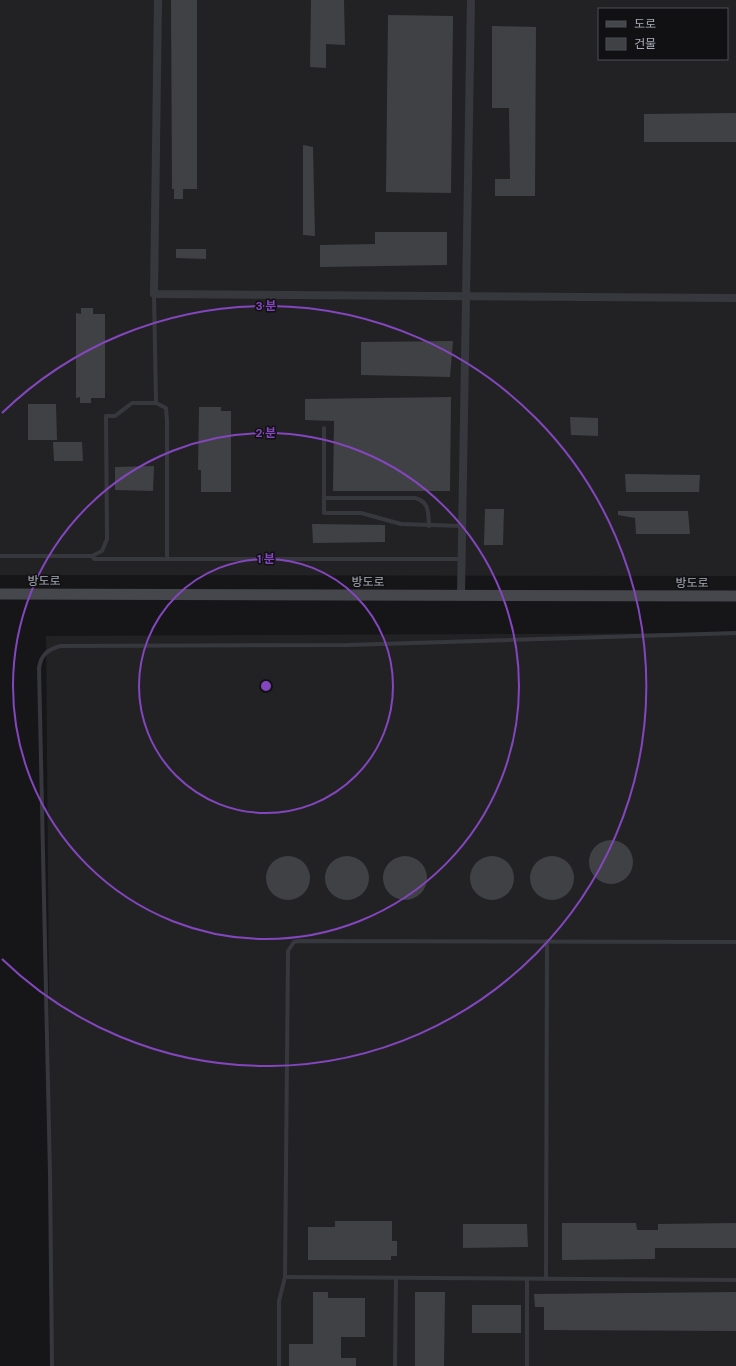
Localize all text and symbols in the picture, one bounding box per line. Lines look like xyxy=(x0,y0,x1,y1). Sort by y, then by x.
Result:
legend xyxy=(598,8,728,60)
text: 도로 xyxy=(634,16,656,32)
text: 건물 xyxy=(634,36,656,52)
text: 3 분 xyxy=(255,298,277,314)
text: 2 분 xyxy=(256,425,276,441)
text: 1 분 xyxy=(257,551,275,567)
street label: 방도로 xyxy=(27,573,61,589)
street label: 방도로 xyxy=(351,574,385,590)
street label: 방도로 xyxy=(675,575,709,591)
centre of rings xyxy=(259,679,273,693)

